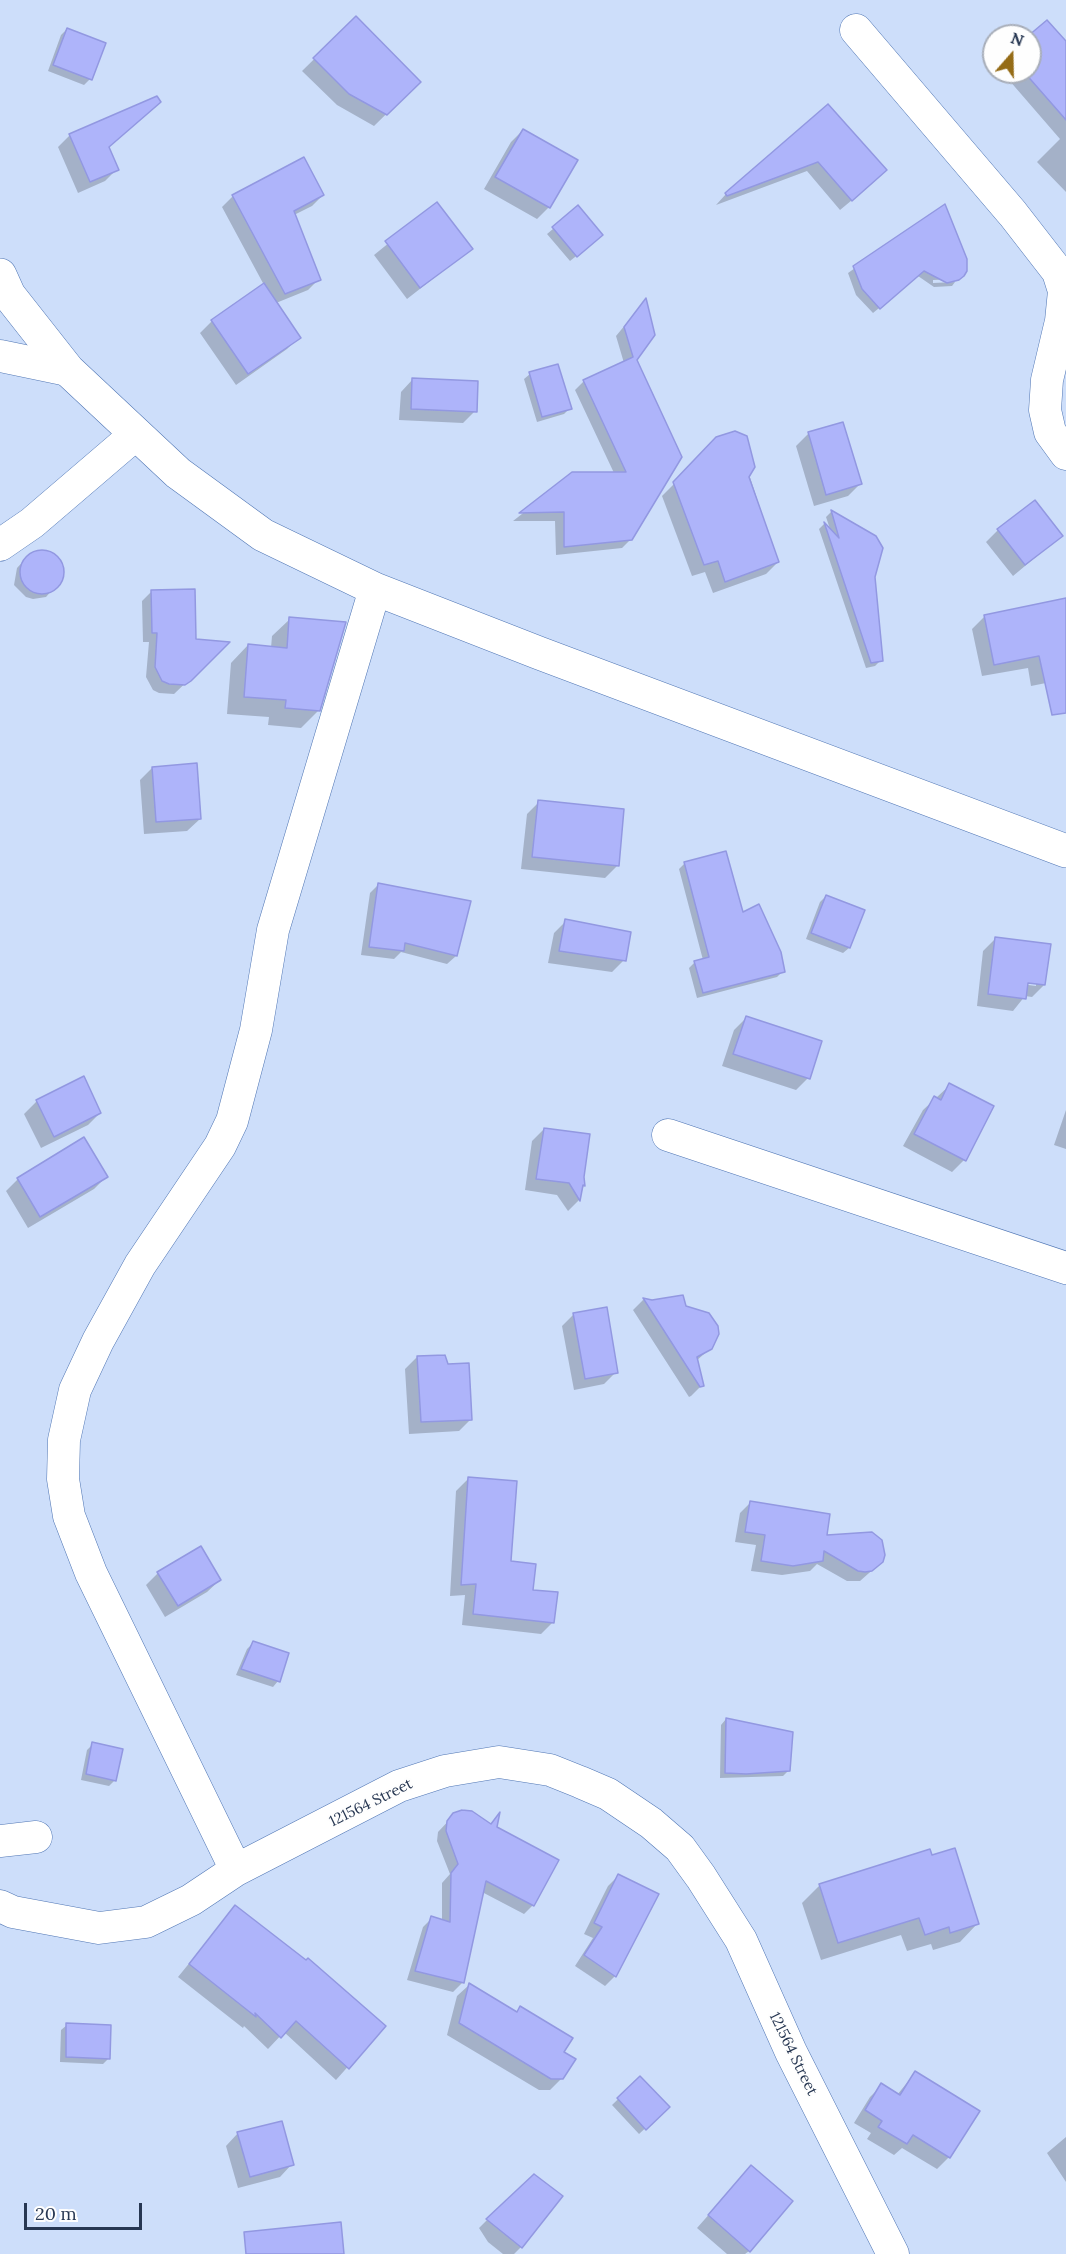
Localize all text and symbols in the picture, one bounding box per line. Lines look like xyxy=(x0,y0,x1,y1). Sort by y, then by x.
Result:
north arrow xyxy=(982,24,1042,84)
text: N xyxy=(1008,27,1027,50)
street label: 121564 Street xyxy=(326,1775,416,1831)
street label: 121564 Street xyxy=(765,2009,821,2099)
scale bar xyxy=(27,2191,146,2229)
text: 20 m xyxy=(35,2202,77,2225)

